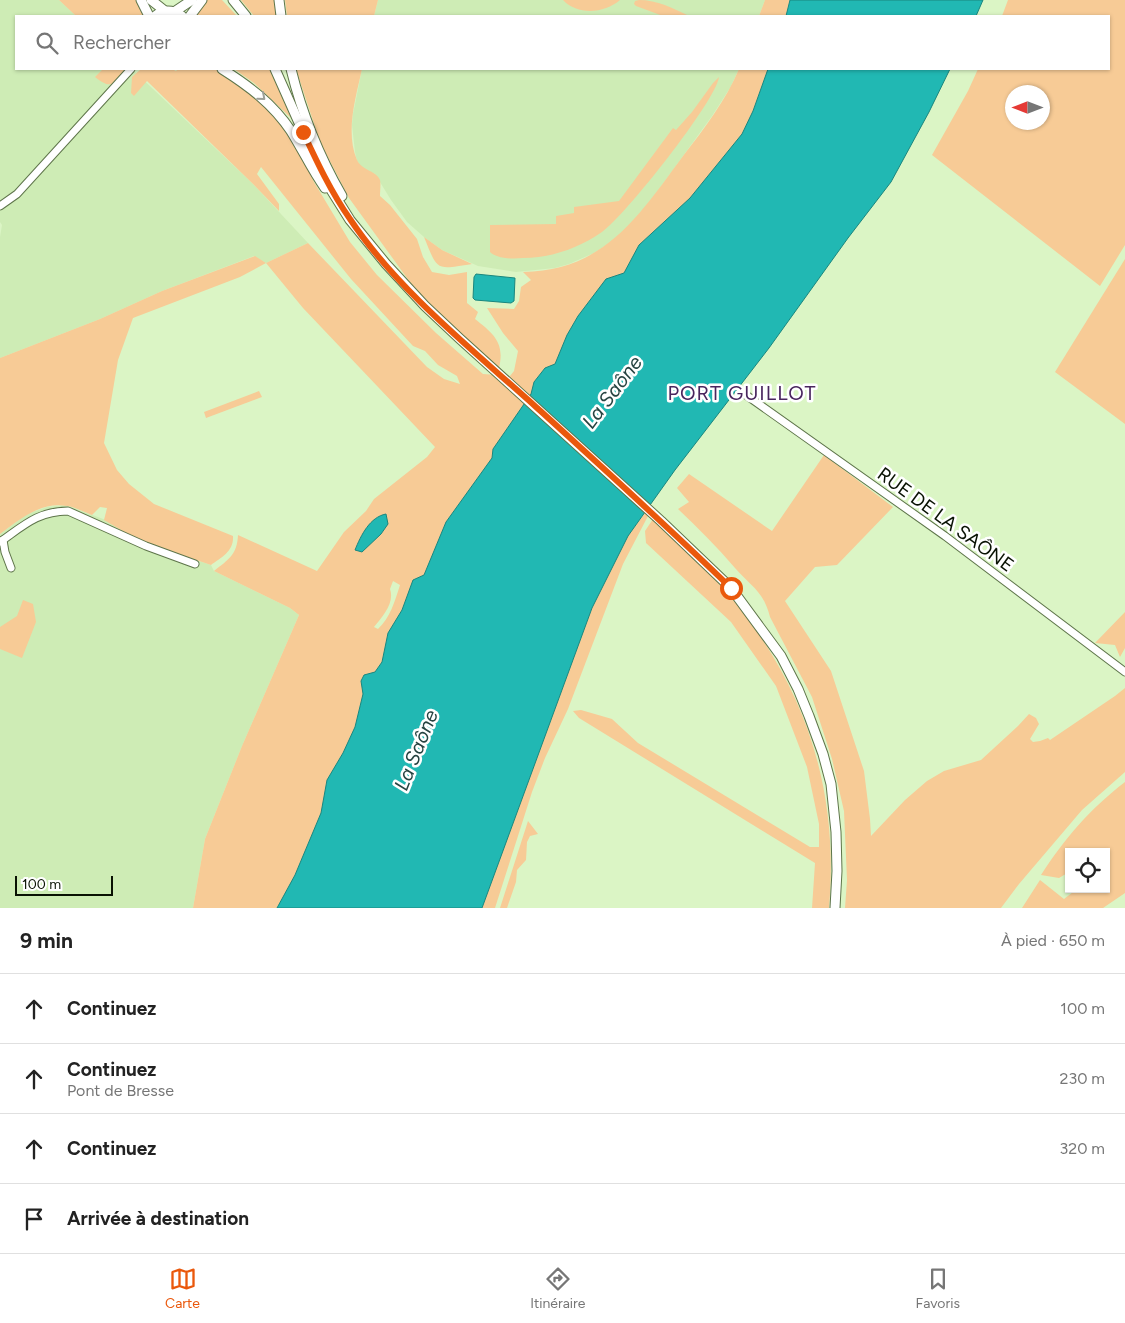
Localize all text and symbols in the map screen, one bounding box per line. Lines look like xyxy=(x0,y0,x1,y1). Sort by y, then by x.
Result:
search box xyxy=(15,15,1110,70)
icon: search xyxy=(33,29,61,57)
text: Rechercher xyxy=(73,31,171,54)
north arrow xyxy=(1005,85,1050,130)
one-way arrow xyxy=(256,92,265,101)
route end xyxy=(292,121,315,144)
water label: La Saône xyxy=(577,351,647,433)
district label: PORT GUILLOT xyxy=(667,381,817,405)
street label: RUE DE LA SAÔNE xyxy=(873,462,1018,577)
route start xyxy=(720,577,743,600)
water label: La Saône xyxy=(389,706,443,794)
map controls xyxy=(1065,848,1110,893)
button: locate xyxy=(1065,848,1110,893)
scale bar xyxy=(15,873,112,896)
text: 100 m xyxy=(22,876,61,893)
text: 9 min xyxy=(20,928,73,953)
text: À pied · 650 m xyxy=(1001,931,1105,950)
icon: ahead xyxy=(20,995,48,1023)
text: Continuez xyxy=(67,997,156,1020)
text: 100 m xyxy=(1060,999,1105,1018)
text: Continuez xyxy=(67,1058,156,1081)
icon: ahead xyxy=(20,1065,48,1093)
text: 230 m xyxy=(1060,1069,1105,1088)
text: Pont de Bresse xyxy=(67,1081,174,1100)
icon: ahead xyxy=(20,1135,48,1163)
text: Continuez xyxy=(67,1137,156,1160)
text: 320 m xyxy=(1060,1139,1105,1158)
icon: arrive xyxy=(20,1205,48,1233)
text: Arrivée à destination xyxy=(67,1207,249,1230)
tab: Carte xyxy=(165,1265,200,1312)
tab: Itinéraire xyxy=(530,1265,585,1312)
tab: Favoris xyxy=(916,1265,960,1312)

